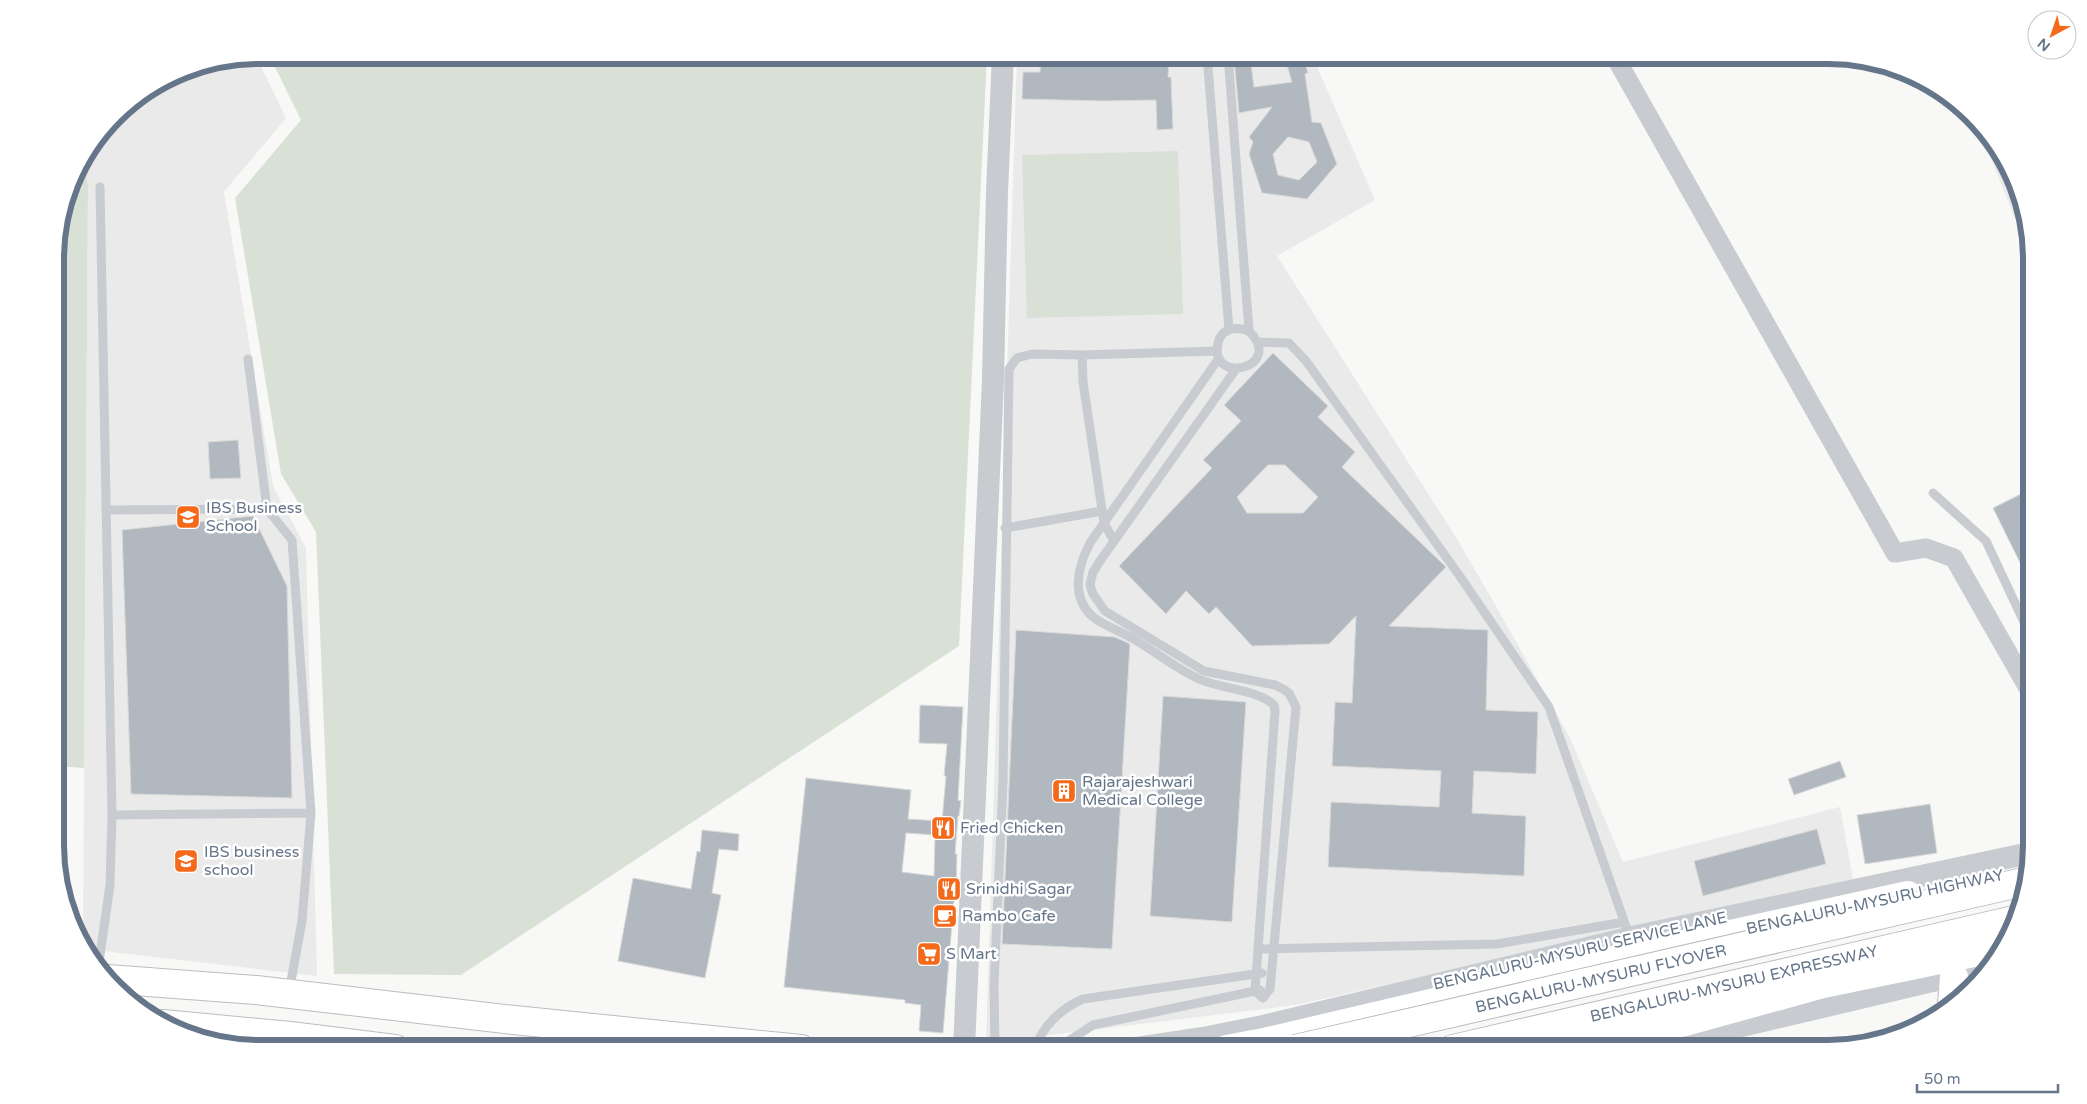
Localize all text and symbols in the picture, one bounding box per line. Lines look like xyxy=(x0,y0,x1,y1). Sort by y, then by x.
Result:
north arrow xyxy=(2027,10,2077,60)
text: N xyxy=(2034,34,2054,55)
place label: IBS Business School xyxy=(206,498,302,536)
school or university icon: IBS Business School xyxy=(175,504,201,530)
place label: Rajarajeshwari Medical College xyxy=(1082,772,1203,810)
building icon: Rajarajeshwari Medical College xyxy=(1051,778,1077,804)
restaurant icon: Fried Chicken xyxy=(930,815,956,841)
place label: Fried Chicken xyxy=(960,818,1063,838)
place label: IBS business school xyxy=(204,842,299,880)
school or university icon: IBS business school xyxy=(173,848,199,874)
street label: BENGALURU-MYSURU HIGHWAY xyxy=(1744,865,2006,939)
restaurant icon: Srinidhi Sagar xyxy=(936,876,962,902)
place label: Srinidhi Sagar xyxy=(966,879,1072,899)
cafe icon: Rambo Cafe xyxy=(932,903,958,929)
place label: Rambo Cafe xyxy=(962,906,1056,926)
street label: BENGALURU-MYSURU SERVICE LANE xyxy=(1431,907,1729,995)
street label: BENGALURU-MYSURU FLYOVER xyxy=(1473,940,1729,1018)
supermarket icon: S Mart xyxy=(916,941,942,967)
street label: BENGALURU-MYSURU EXPRESSWAY xyxy=(1588,941,1880,1027)
place label: S Mart xyxy=(946,944,997,964)
scale bar xyxy=(1917,1062,2058,1094)
text: 50 m xyxy=(1924,1070,1961,1088)

